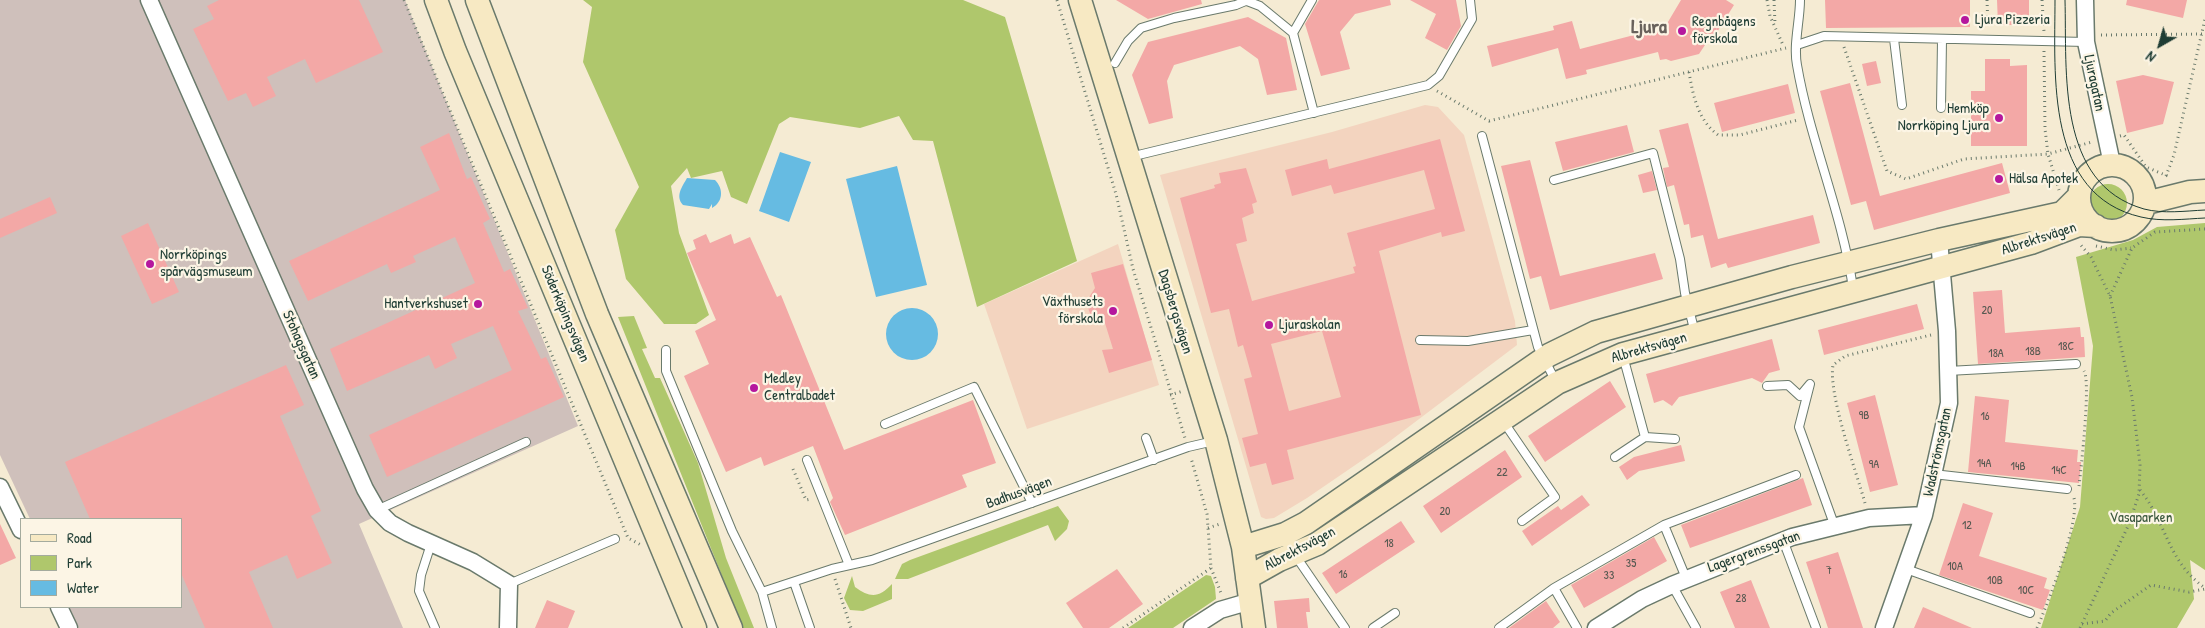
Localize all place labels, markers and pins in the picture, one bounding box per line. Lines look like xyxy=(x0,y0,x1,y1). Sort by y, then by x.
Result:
place label: Ljura Pizzeria xyxy=(1975,11,2050,29)
place label: Regnbågens förskola xyxy=(1692,13,1755,48)
marker: Ljura Pizzeria xyxy=(1959,14,1971,26)
marker: Regnbågens förskola xyxy=(1676,25,1688,37)
place label: Hemköp Norrköping Ljura xyxy=(1898,100,1989,135)
marker: Hemköp Norrköping Ljura xyxy=(1993,112,2005,124)
place label: Hälsa Apotek xyxy=(2009,170,2078,188)
marker: Hälsa Apotek xyxy=(1993,173,2005,185)
place label: Norrköpings spårvägsmuseum xyxy=(160,246,252,281)
marker: Norrköpings spårvägsmuseum xyxy=(144,258,156,270)
place label: Växthusets förskola xyxy=(1042,293,1103,328)
place label: Hantverkshuset xyxy=(384,295,468,313)
marker: Hantverkshuset xyxy=(472,298,484,310)
marker: Växthusets förskola xyxy=(1107,305,1119,317)
place label: Ljuraskolan xyxy=(1279,316,1340,334)
marker: Ljuraskolan xyxy=(1263,319,1275,331)
place label: Medley Centralbadet xyxy=(764,370,835,405)
marker: Medley Centralbadet xyxy=(748,382,760,394)

